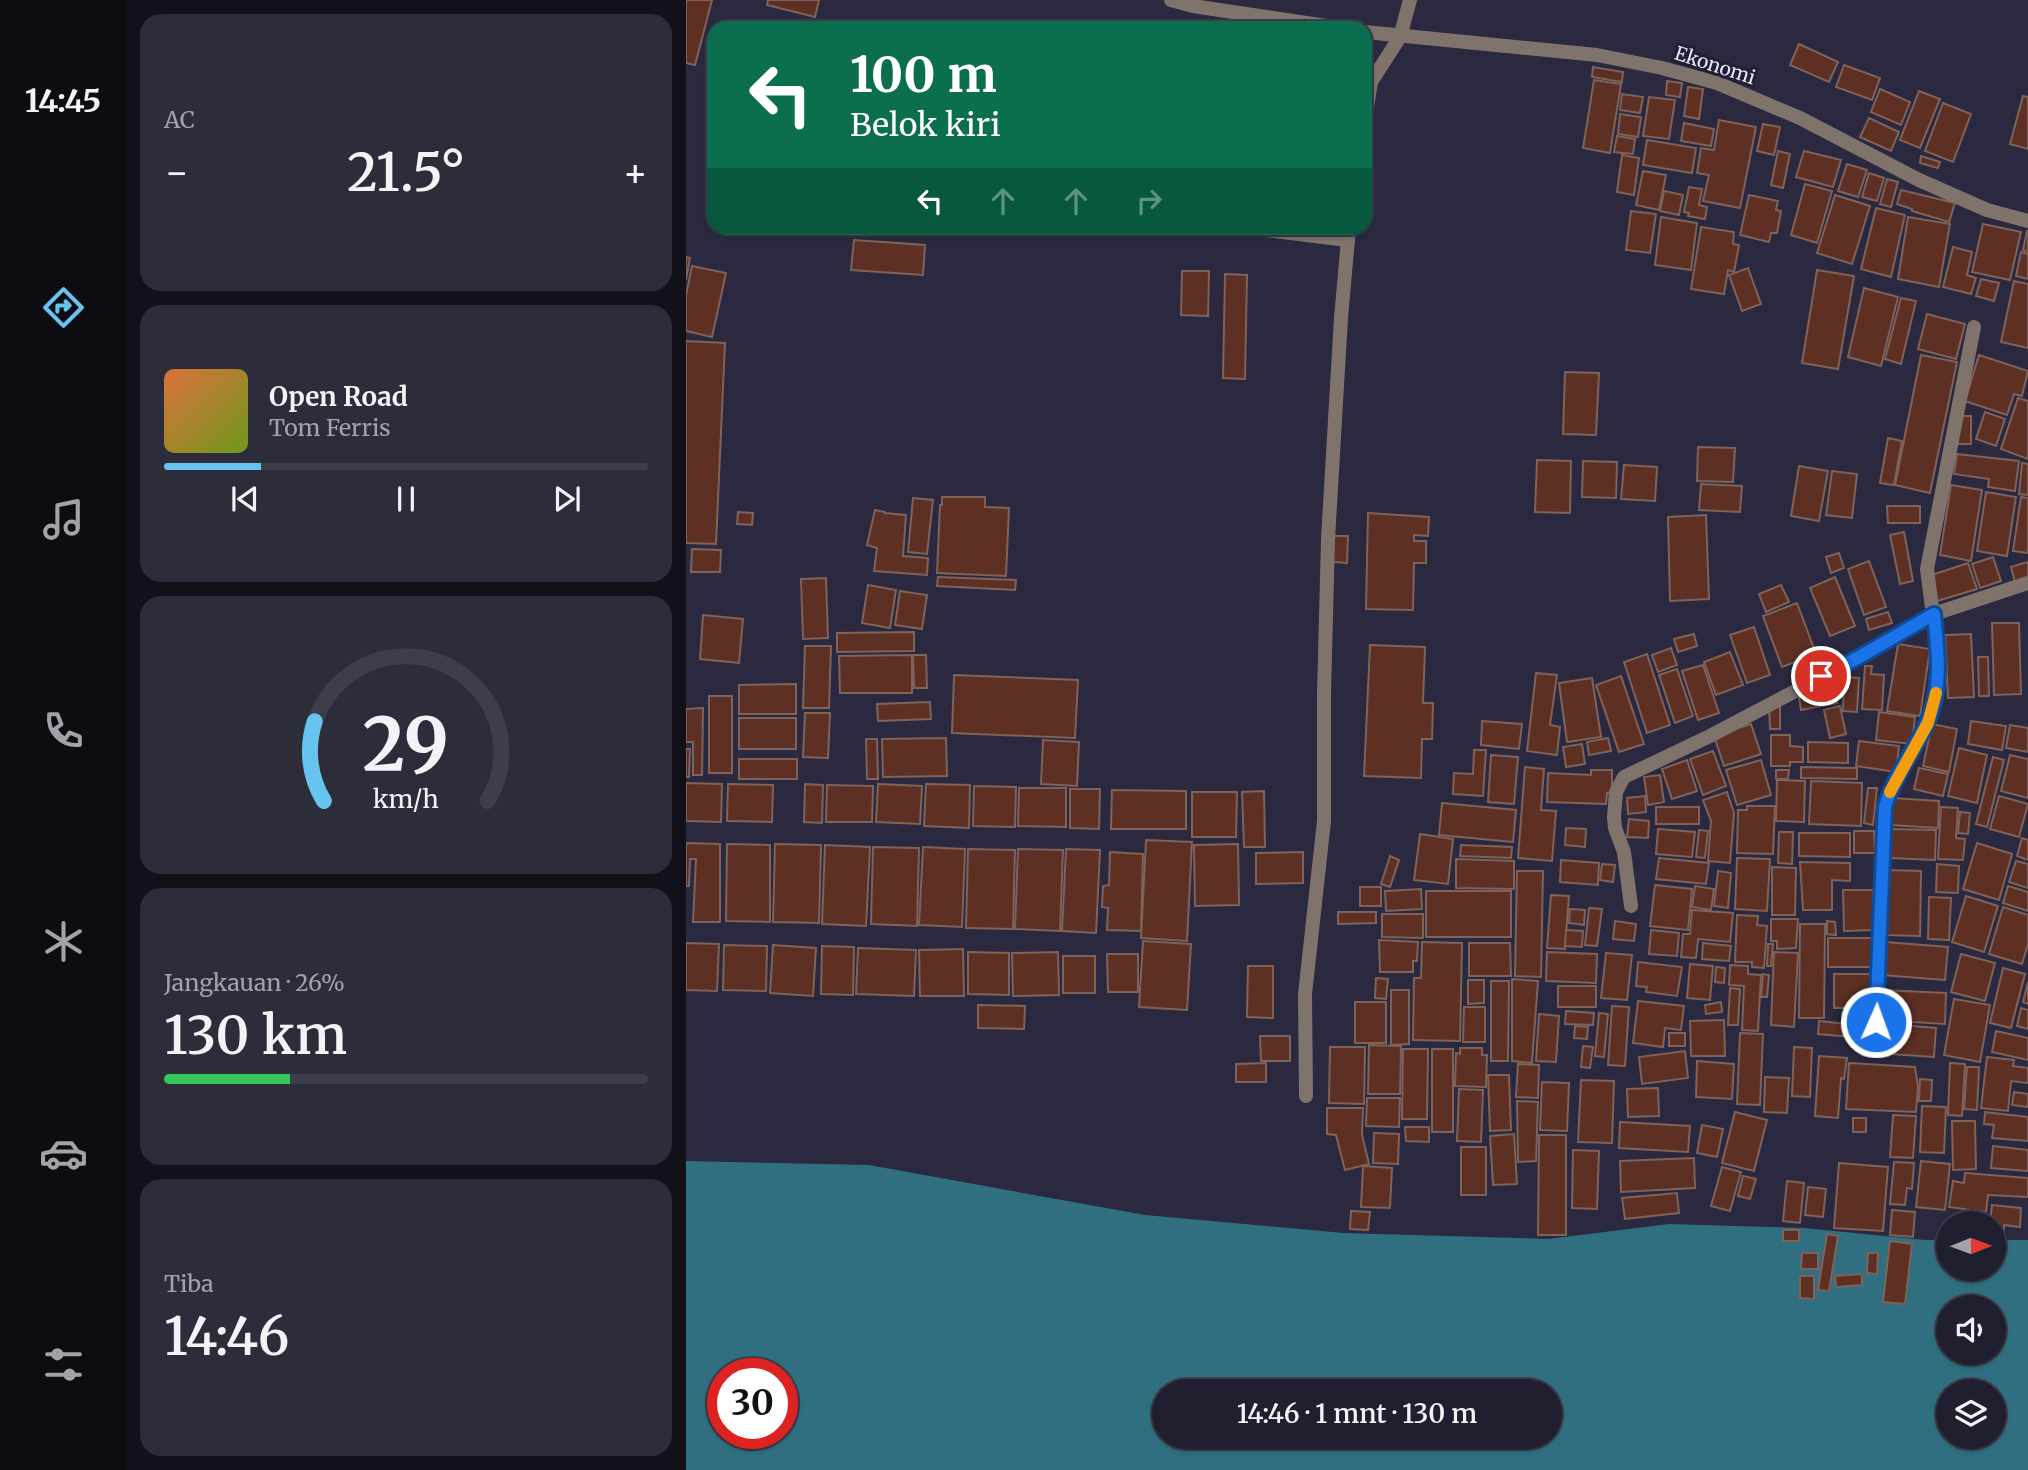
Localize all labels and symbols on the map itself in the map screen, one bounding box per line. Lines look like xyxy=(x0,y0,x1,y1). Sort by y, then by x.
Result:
street label: Ekonomi xyxy=(1672,41,1758,89)
pin xyxy=(1791,646,1851,706)
position arrow xyxy=(1839,985,1913,1059)
north arrow xyxy=(1936,1211,2006,1281)
speed limit sign: 30 xyxy=(707,1358,798,1449)

